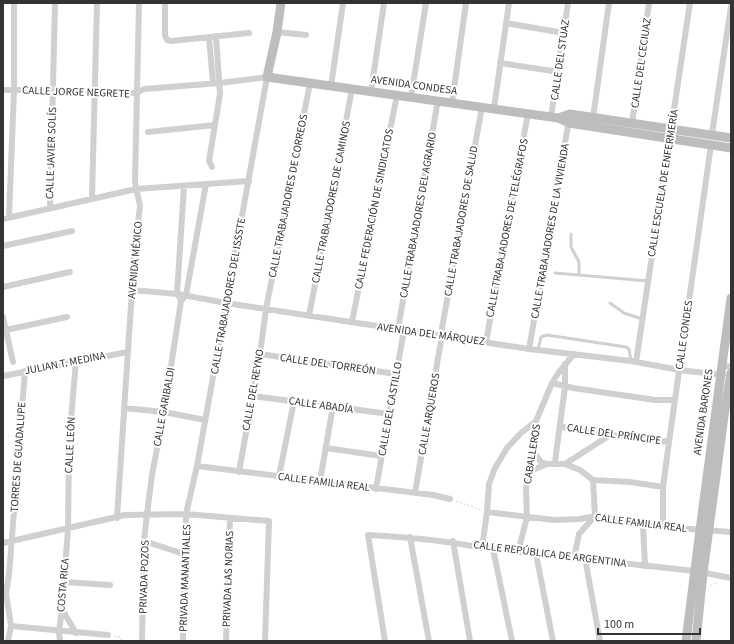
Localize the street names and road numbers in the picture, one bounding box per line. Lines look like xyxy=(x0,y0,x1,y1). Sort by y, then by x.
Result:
street label: CALLE DEL CECIUAZ xyxy=(627,17,655,109)
street label: CALLE DEL STUAZ xyxy=(547,19,573,101)
street label: AVENIDA CONDESA xyxy=(370,72,458,98)
street label: CALLE JORGE NEGRETE xyxy=(22,83,130,101)
street label: CALLE JAVIER SOLÍS xyxy=(42,107,60,199)
street label: CALLE ESCUELA DE ENFERMERÍA xyxy=(644,108,682,258)
street label: CALLE TRABAJADORES DE CORREOS xyxy=(265,113,311,279)
street label: CALLE TRABAJADORES DE CAMINOS xyxy=(308,119,354,284)
street label: CALLE FEDERACIÓN DE SINDICATOS xyxy=(351,127,397,291)
street label: CALLE TRABAJADORES DEL AGRARIO xyxy=(396,131,440,299)
street label: CALLE TRABAJADORES DE TELÉGRAFOS xyxy=(482,137,532,319)
street label: CALLE TRABAJADORES DE LA VIVIENDA xyxy=(527,142,573,320)
street label: CALLE TRABAJADORES DE SALUD xyxy=(440,144,482,297)
street label: CALLE TRABAJADORES DEL ISSSTE xyxy=(207,216,249,375)
street label: AVENIDA MÉXICO xyxy=(124,221,146,299)
street label: CALLE CONDES xyxy=(672,299,696,371)
street label: AVENIDA DEL MÁRQUEZ xyxy=(376,319,486,349)
street label: JULIAN T. MEDINA xyxy=(23,348,107,378)
street label: CALLE DEL REYNO xyxy=(238,348,268,432)
street label: CALLE DEL TORREÓN xyxy=(279,350,377,378)
street label: CALLE DEL CASTILLO xyxy=(374,361,406,457)
street label: CALLE GARIBALDI xyxy=(150,366,178,448)
street label: AVENIDA BARONES xyxy=(690,368,716,456)
street label: CALLE ARQUEROS xyxy=(414,372,444,456)
street label: CALLE ABADÍA xyxy=(288,393,354,417)
street label: TORRES DE GUADALUPE xyxy=(7,401,29,513)
street label: CALLE LEÓN xyxy=(61,416,79,474)
street label: CALLE DEL PRÍNCIPE xyxy=(566,420,662,448)
street label: CABALLEROS xyxy=(520,423,544,485)
street label: CALLE FAMILIA REAL xyxy=(277,469,372,495)
street label: CALLE FAMILIA REAL xyxy=(594,510,689,536)
street label: PRIVADA MANANTIALES xyxy=(176,524,194,632)
street label: PRIVADA LAS NORIAS xyxy=(219,530,237,628)
street label: CALLE REPÚBLICA DE ARGENTINA xyxy=(473,537,627,571)
street label: PRIVADA POZOS xyxy=(135,540,153,614)
street label: COSTA RICA xyxy=(53,557,73,613)

